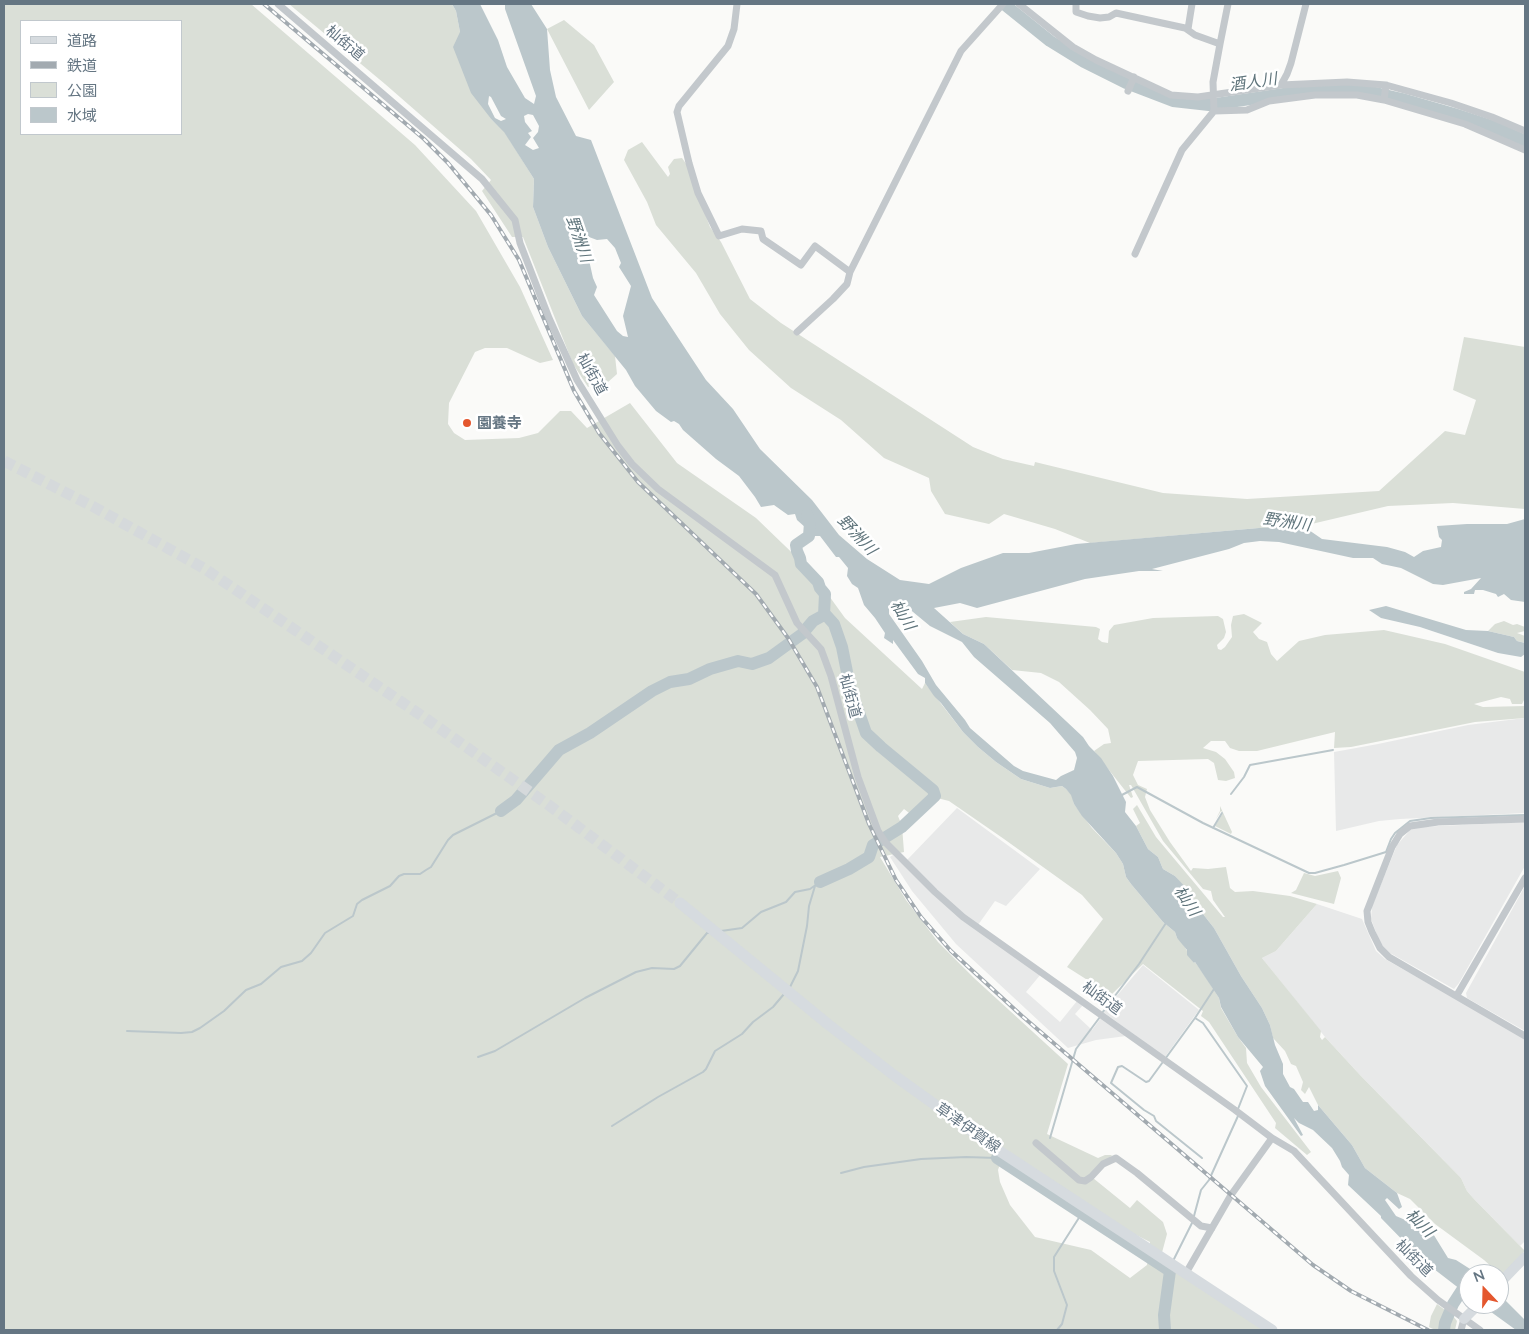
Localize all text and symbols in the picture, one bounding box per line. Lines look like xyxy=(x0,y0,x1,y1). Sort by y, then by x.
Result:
legend xyxy=(20,20,182,135)
street label: 杣街道 xyxy=(322,22,368,64)
text: 道路 xyxy=(67,31,97,49)
text: 鉄道 xyxy=(67,56,97,74)
water label: 酒人川 xyxy=(1228,69,1278,95)
text: 公園 xyxy=(67,81,97,99)
text: 水域 xyxy=(67,106,97,124)
water label: 野洲川 xyxy=(562,213,596,265)
street label: 杣街道 xyxy=(573,350,611,398)
place label: 園養寺 xyxy=(477,414,522,432)
marker: 園養寺 xyxy=(461,417,473,429)
water label: 野洲川 xyxy=(1262,509,1312,535)
water label: 野洲川 xyxy=(834,511,880,559)
water label: 杣川 xyxy=(887,596,919,634)
street label: 杣街道 xyxy=(835,672,865,720)
water label: 杣川 xyxy=(1170,882,1204,920)
street label: 杣街道 xyxy=(1079,977,1125,1019)
street label: 草津伊賀線 xyxy=(932,1099,1004,1157)
water label: 杣川 xyxy=(1402,1205,1438,1241)
street label: 杣街道 xyxy=(1392,1236,1436,1280)
north arrow xyxy=(1459,1264,1509,1314)
text: N xyxy=(1471,1266,1487,1285)

